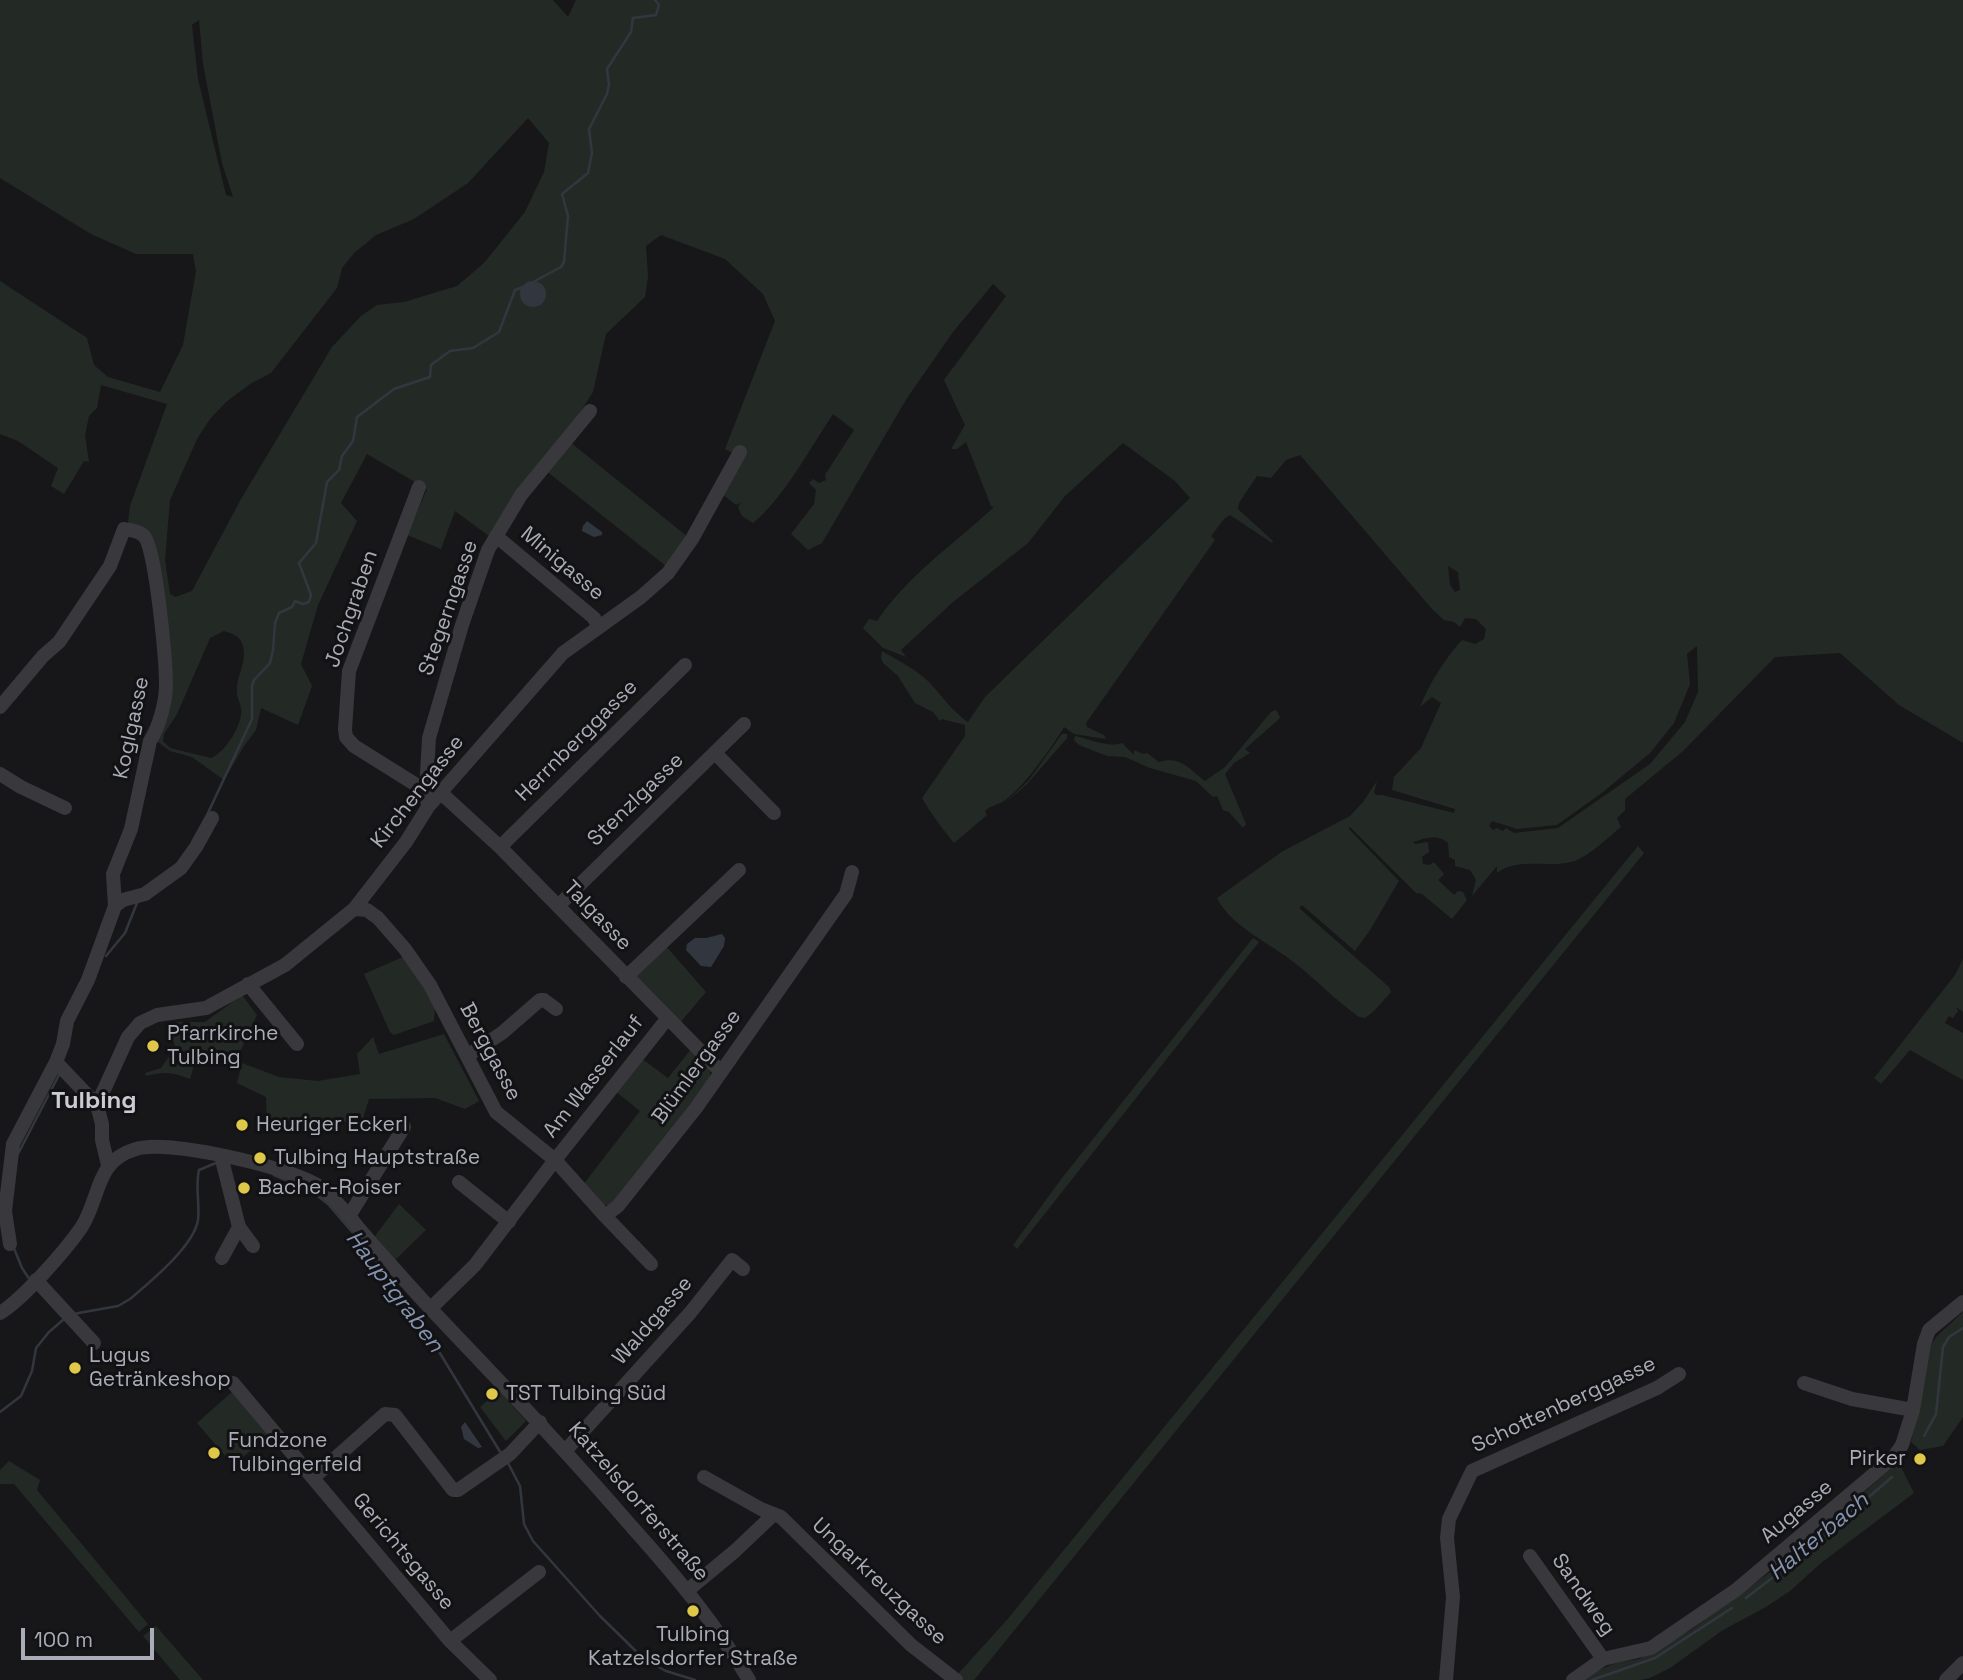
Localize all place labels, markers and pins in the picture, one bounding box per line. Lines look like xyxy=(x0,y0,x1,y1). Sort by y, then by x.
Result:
place label: Pfarrkirche Tulbing xyxy=(167,1021,278,1071)
marker: Pfarrkirche Tulbing xyxy=(145,1038,161,1054)
place label: Heuriger Eckerl xyxy=(256,1112,408,1138)
marker: Heuriger Eckerl xyxy=(234,1117,250,1133)
place label: Tulbing Hauptstraße xyxy=(274,1145,480,1171)
marker: Tulbing Hauptstraße xyxy=(252,1150,268,1166)
place label: Bacher-Roiser xyxy=(258,1175,401,1201)
marker: Bacher-Roiser xyxy=(236,1180,252,1196)
place label: Lugus Getränkeshop xyxy=(89,1343,231,1393)
marker: Lugus Getränkeshop xyxy=(67,1360,83,1376)
place label: TST Tulbing Süd xyxy=(506,1381,666,1407)
marker: TST Tulbing Süd xyxy=(484,1386,500,1402)
place label: Fundzone Tulbingerfeld xyxy=(228,1428,362,1478)
marker: Fundzone Tulbingerfeld xyxy=(206,1445,222,1461)
place label: Pirker xyxy=(1849,1446,1906,1472)
marker: Pirker xyxy=(1912,1451,1928,1467)
marker: Tulbing Katzelsdorfer Straße xyxy=(685,1603,701,1619)
place label: Tulbing Katzelsdorfer Straße xyxy=(588,1622,798,1672)

